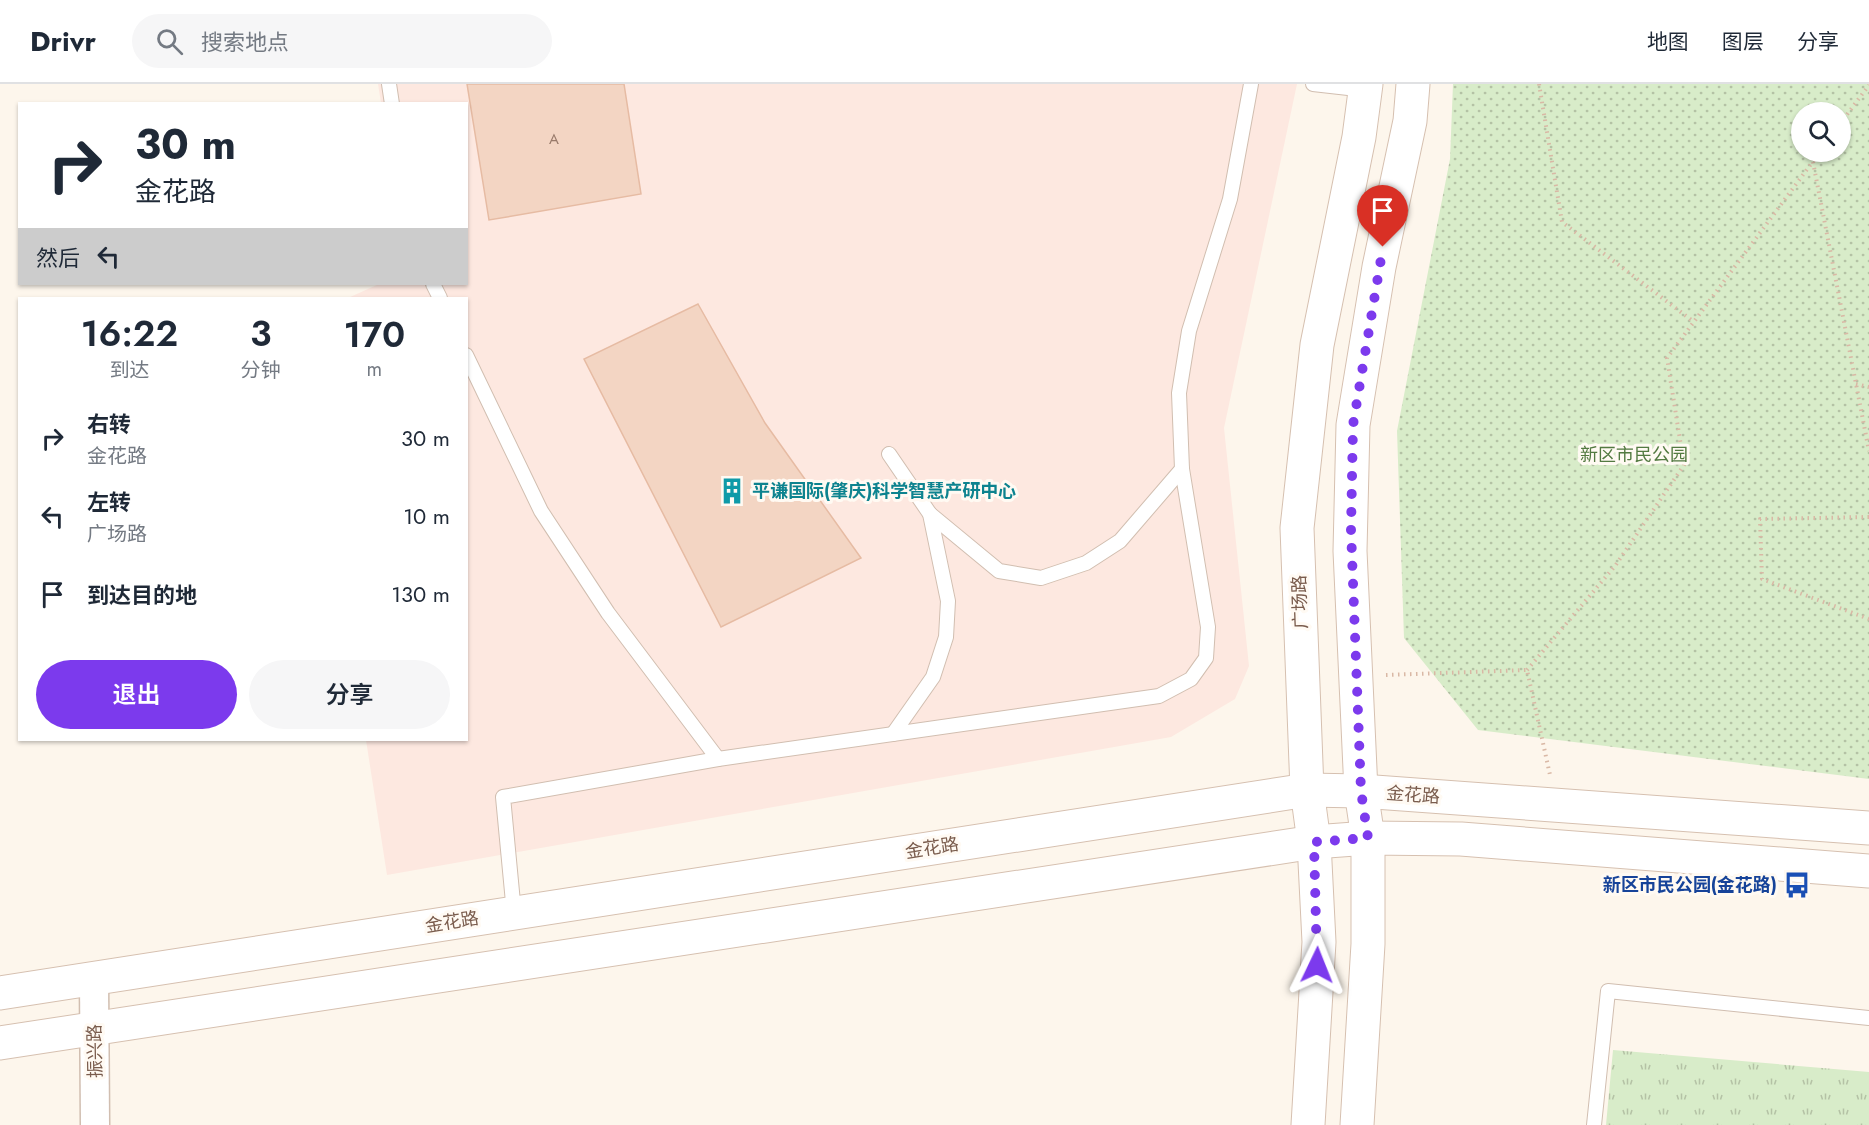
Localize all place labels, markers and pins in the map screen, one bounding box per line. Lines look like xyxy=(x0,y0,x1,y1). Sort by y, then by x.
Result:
pin xyxy=(1357,185,1408,247)
building icon: 平谦国际(肇庆)科学智慧产研中心 xyxy=(717,476,747,506)
place label: 平谦国际(肇庆)科学智慧产研中心 xyxy=(752,478,1016,504)
bus stop icon: 新区市民公园(金花路) xyxy=(1782,870,1812,900)
place label: 新区市民公园(金花路) xyxy=(1603,872,1777,898)

